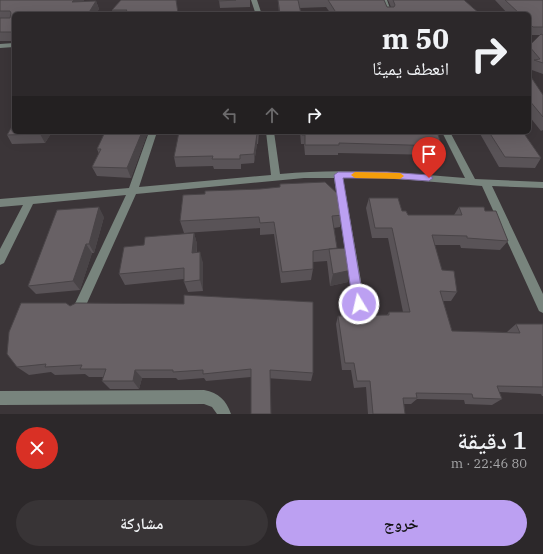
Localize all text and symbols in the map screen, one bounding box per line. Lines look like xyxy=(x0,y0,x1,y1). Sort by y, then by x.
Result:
text: 50 m xyxy=(382,20,449,57)
icon: right xyxy=(463,28,515,80)
text: انعطف يمينًا xyxy=(372,57,449,80)
icon: left xyxy=(219,104,241,126)
icon: ahead xyxy=(261,104,283,126)
icon: right xyxy=(303,104,325,126)
pin xyxy=(412,137,446,178)
icon: arrive xyxy=(418,143,440,165)
position arrow xyxy=(338,283,380,325)
text: 1 دقيقة xyxy=(457,424,527,456)
button: close xyxy=(16,427,58,469)
text: 80 m · 22:46 xyxy=(451,455,527,472)
button: مشاركة xyxy=(16,500,268,546)
button: خروج xyxy=(276,500,527,546)

